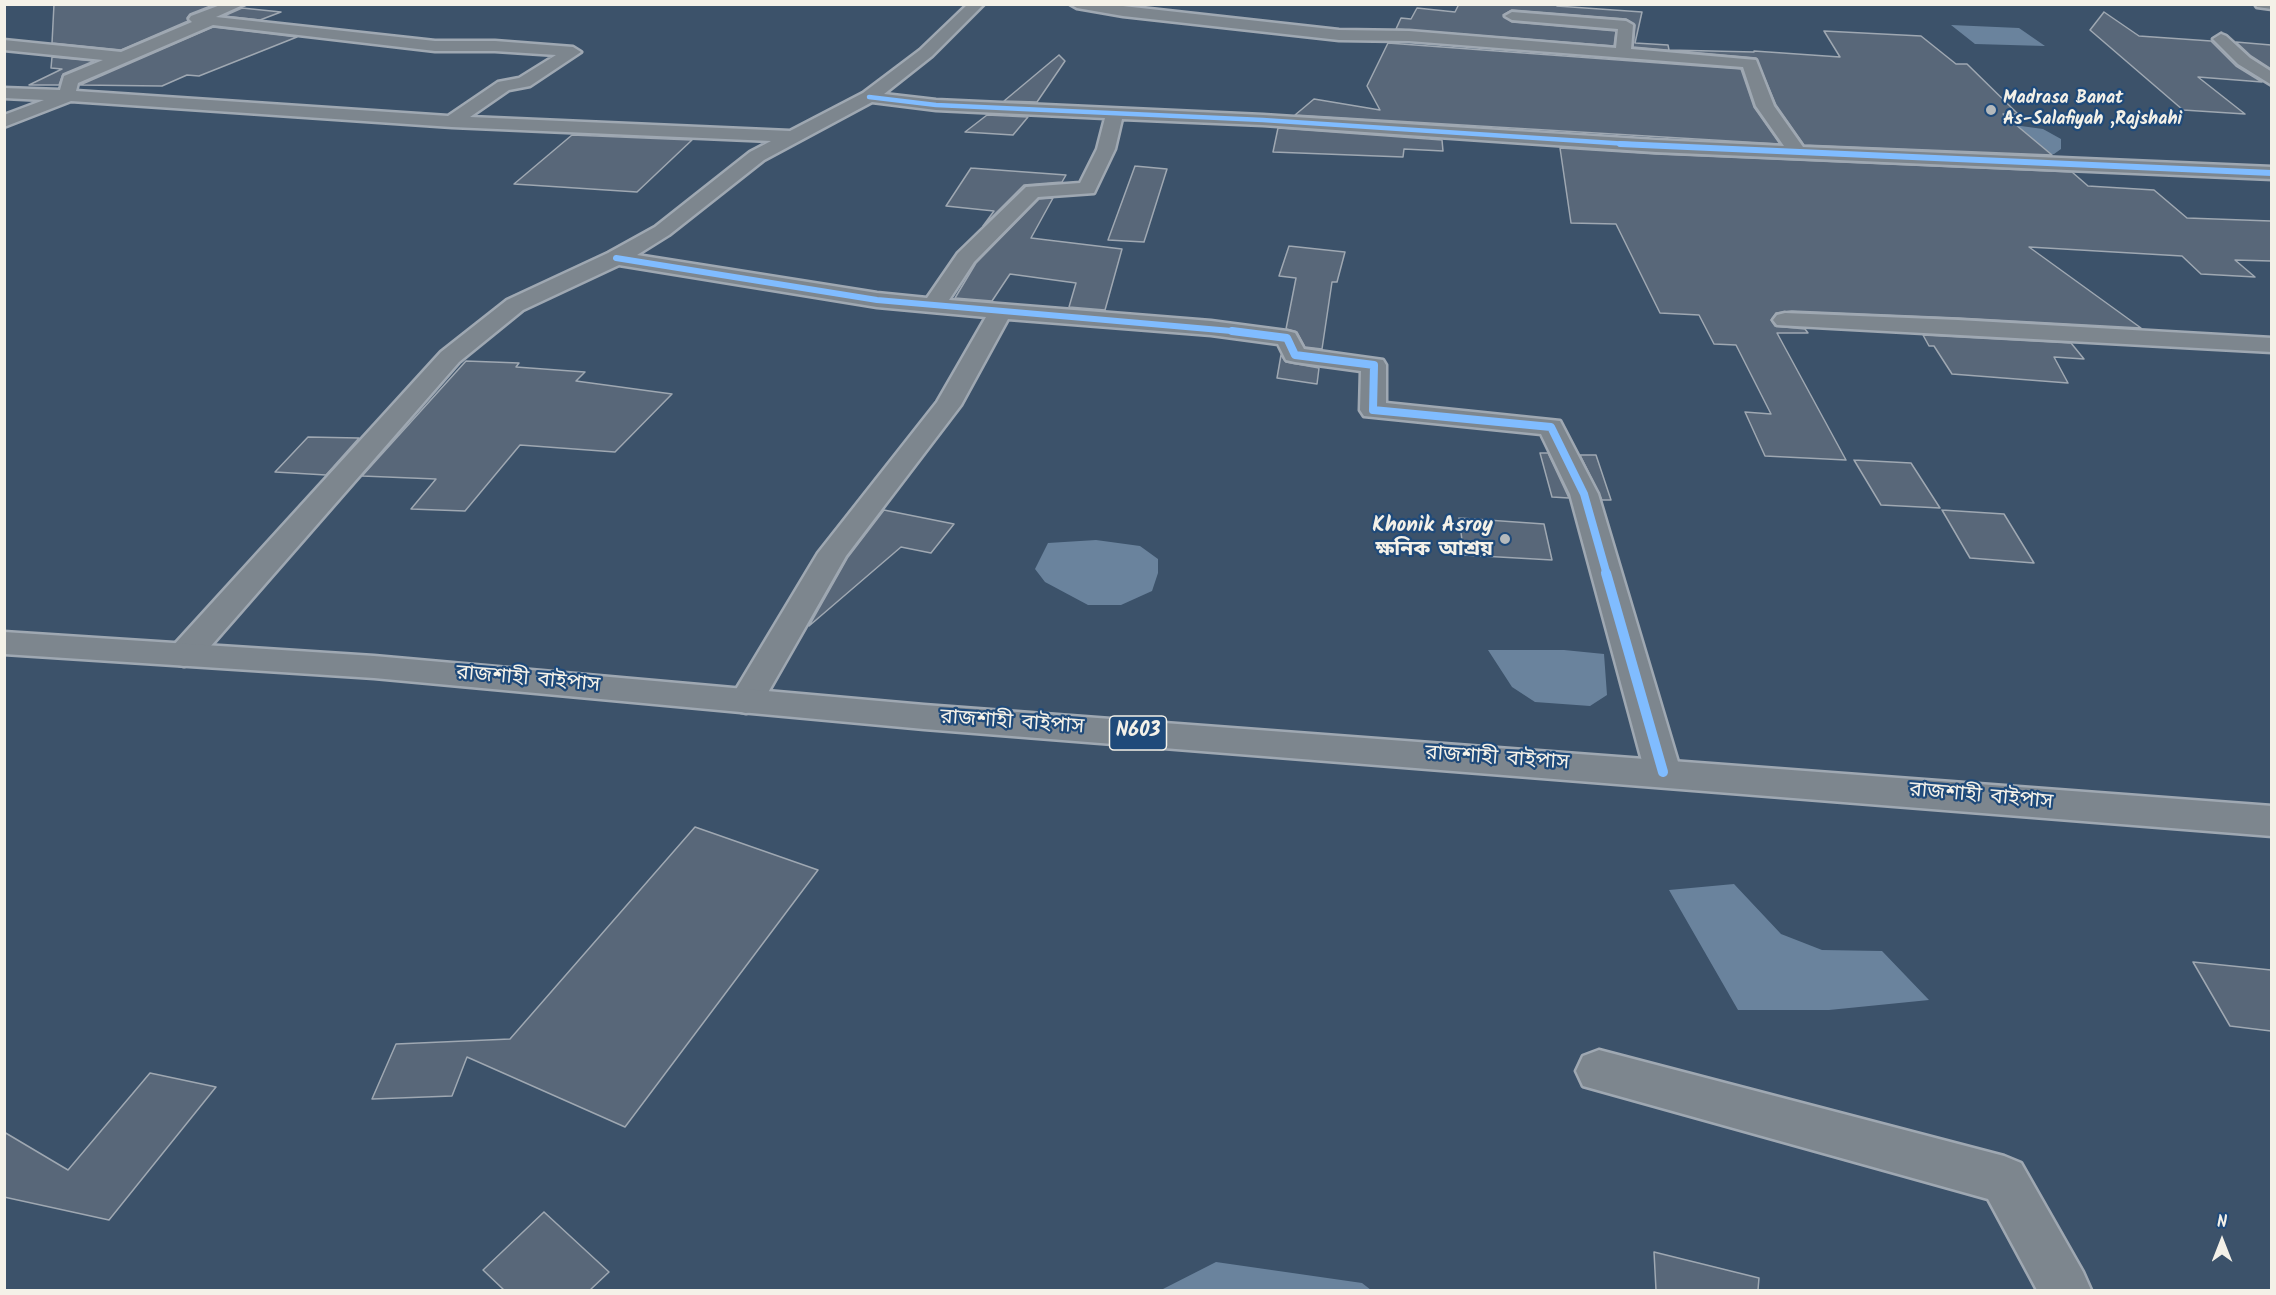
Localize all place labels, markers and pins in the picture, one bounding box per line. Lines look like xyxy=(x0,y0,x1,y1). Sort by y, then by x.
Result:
place label: Madrasa Banat As-Salafiyah ,Rajshahi xyxy=(2003,89,2182,132)
marker: Madrasa Banat As-Salafiyah ,Rajshahi xyxy=(1984,103,1998,117)
place label: Khonik Asroy ক্ষনিক আশ্রয় xyxy=(1372,514,1493,564)
marker: Khonik Asroy ক্ষনিক আশ্রয় xyxy=(1498,532,1512,546)

